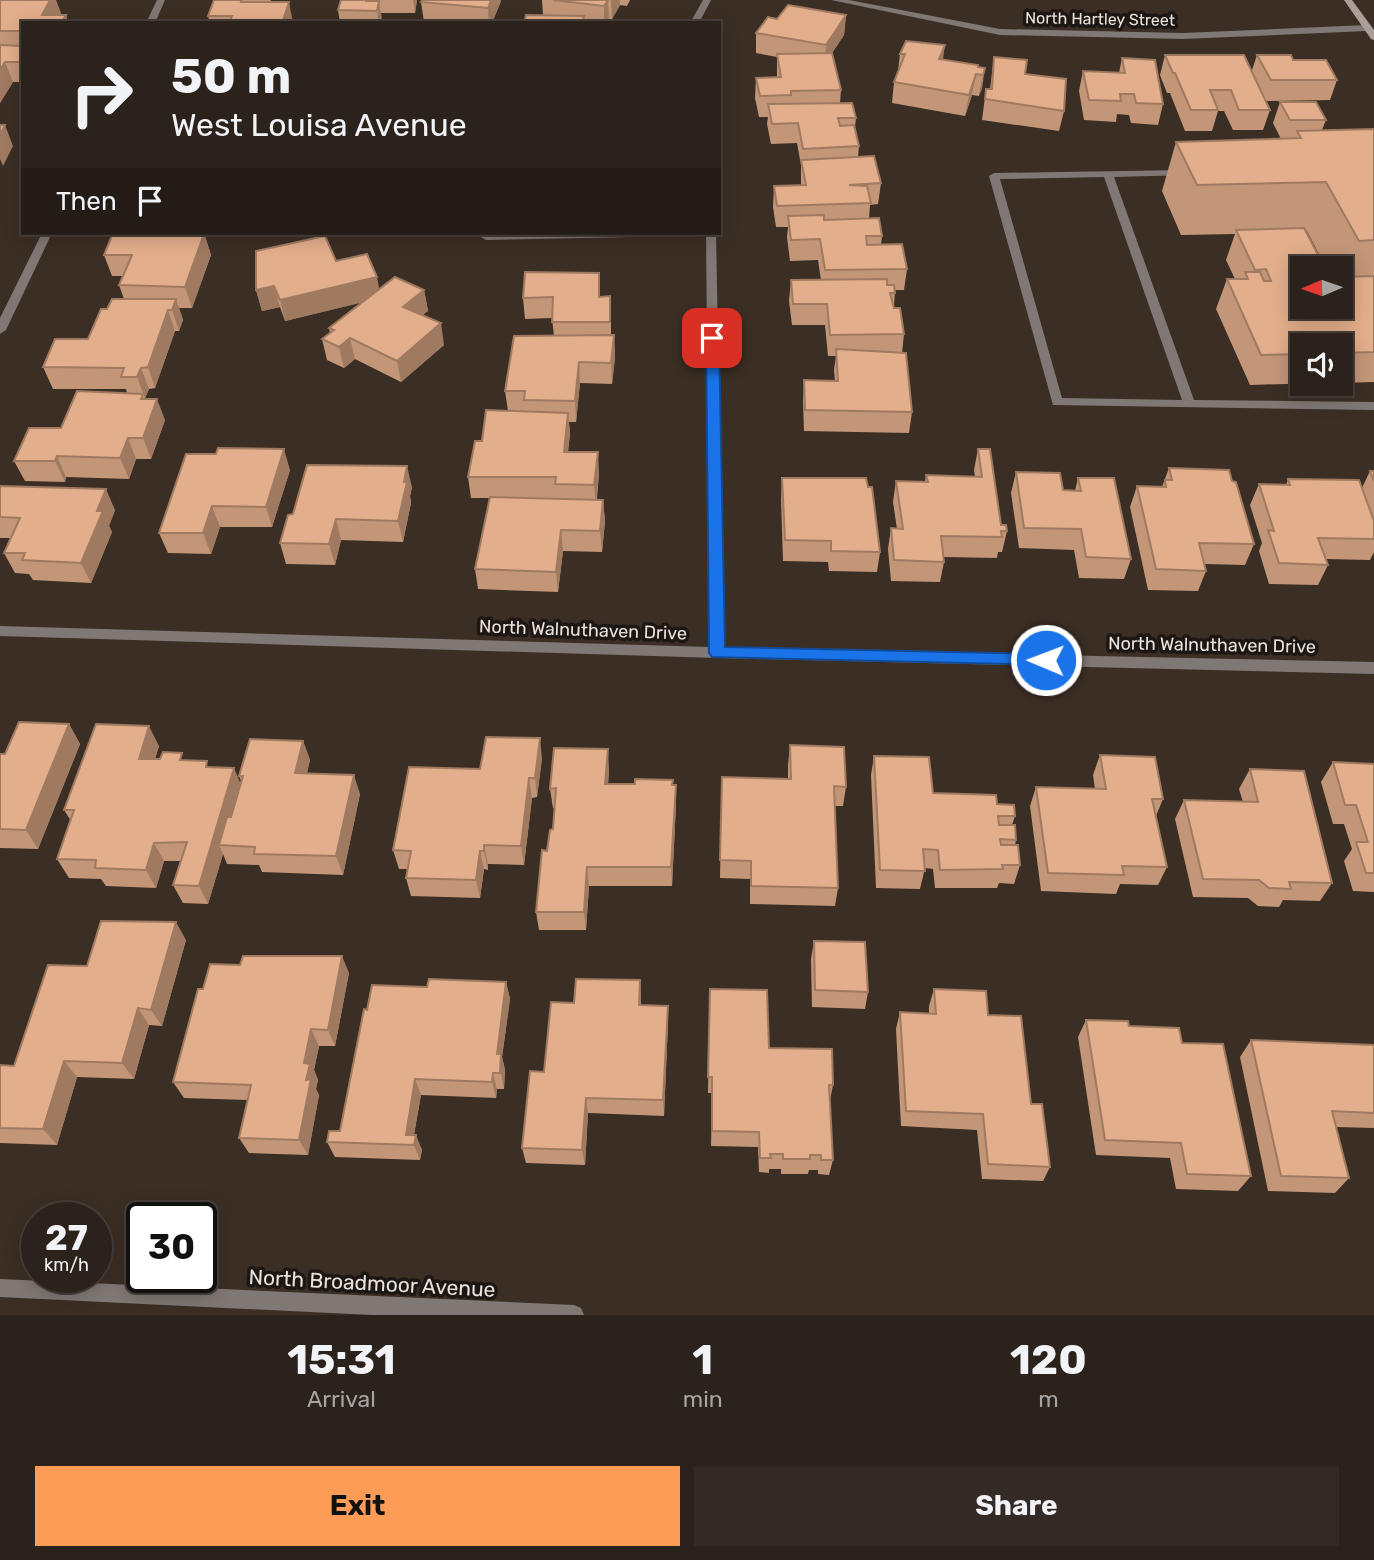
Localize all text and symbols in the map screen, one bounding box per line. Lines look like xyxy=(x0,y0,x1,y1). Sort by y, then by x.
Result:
street label: North Hartley Street xyxy=(1025,8,1175,30)
text: 50 m xyxy=(171,47,291,105)
icon: right xyxy=(56,49,147,140)
text: West Louisa Avenue xyxy=(171,106,467,144)
icon: arrive xyxy=(131,182,169,220)
text: Then xyxy=(56,186,117,217)
north arrow xyxy=(1290,256,1353,318)
map controls xyxy=(1290,256,1353,396)
pin xyxy=(682,308,742,368)
icon: arrive xyxy=(693,319,731,357)
button: sound xyxy=(1290,333,1353,396)
street label: North Walnuthaven Drive xyxy=(479,615,687,645)
position arrow xyxy=(1009,623,1083,697)
street label: North Walnuthaven Drive xyxy=(1108,632,1316,658)
speed limit sign: 30 xyxy=(126,1202,217,1293)
text: 27 xyxy=(45,1217,88,1259)
text: km/h xyxy=(44,1254,89,1276)
street label: North Broadmoor Avenue xyxy=(248,1264,496,1302)
text: 15:31 xyxy=(287,1335,396,1385)
text: 1 xyxy=(692,1335,713,1385)
text: 120 xyxy=(1010,1335,1087,1385)
text: Arrival xyxy=(307,1385,376,1413)
text: min xyxy=(683,1385,723,1413)
text: m xyxy=(1038,1385,1059,1413)
button: Exit xyxy=(35,1466,680,1546)
button: Share xyxy=(694,1466,1339,1546)

